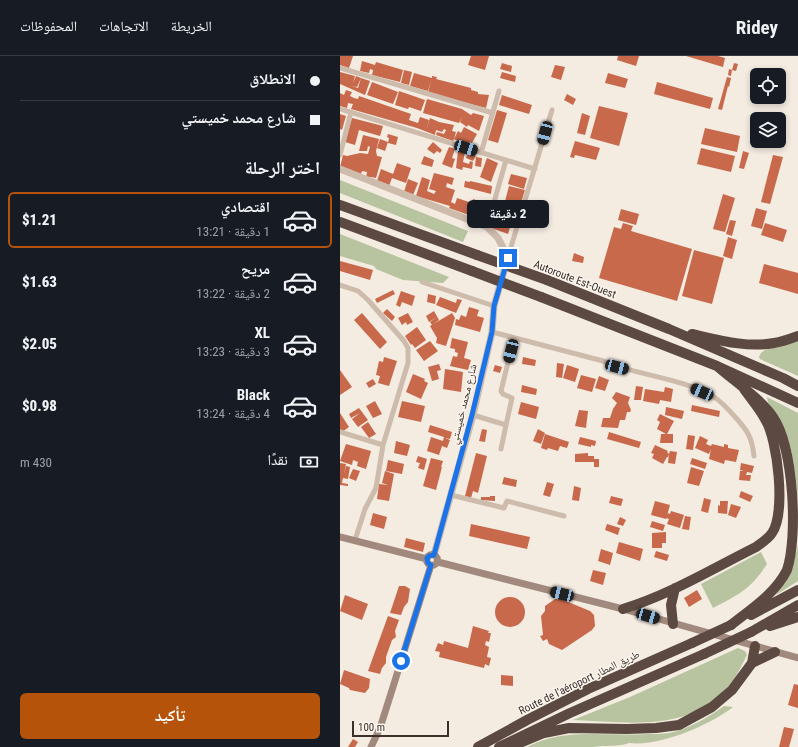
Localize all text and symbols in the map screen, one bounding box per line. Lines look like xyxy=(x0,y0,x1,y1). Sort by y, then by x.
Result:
text: Ridey xyxy=(736,16,778,39)
text: المحفوظات xyxy=(20,18,77,34)
text: الاتجاهات xyxy=(99,18,149,34)
text: الخريطة xyxy=(171,18,212,34)
map controls xyxy=(750,68,786,148)
button: locate xyxy=(750,68,786,104)
text: الانطلاق xyxy=(250,70,296,88)
text: شارع محمد خميستي xyxy=(182,109,296,127)
button: layers xyxy=(750,112,786,148)
car xyxy=(536,120,554,146)
car xyxy=(453,139,479,157)
text: اختر الرحلة xyxy=(245,157,320,178)
text: اقتصادي xyxy=(221,198,270,216)
callout: 2 دقيقة xyxy=(467,200,549,228)
icon: car xyxy=(282,202,318,238)
text: 2 دقيقة xyxy=(490,206,526,221)
text: $1.21 xyxy=(22,211,57,229)
text: 1 دقيقة · 13:21 xyxy=(196,224,270,239)
route end xyxy=(499,249,517,267)
street label: Autoroute Est-Ouest xyxy=(532,258,618,301)
text: مريح xyxy=(241,260,270,278)
icon: car xyxy=(282,264,318,300)
text: $1.63 xyxy=(22,273,57,291)
text: 2 دقيقة · 13:22 xyxy=(196,286,270,301)
text: XL xyxy=(254,324,270,342)
icon: car xyxy=(282,326,318,362)
text: $2.05 xyxy=(22,335,57,353)
car xyxy=(502,338,520,364)
text: 3 دقيقة · 13:23 xyxy=(196,344,270,359)
car xyxy=(604,358,630,376)
street label: شارع محمد خميستي xyxy=(447,363,481,446)
car xyxy=(689,382,715,402)
text: Black xyxy=(237,386,270,404)
icon: car xyxy=(282,388,318,424)
text: $0.98 xyxy=(22,397,57,415)
text: 4 دقيقة · 13:24 xyxy=(196,406,270,421)
text: نقدًا xyxy=(267,451,288,469)
icon: cash xyxy=(298,451,320,473)
text: 430 m xyxy=(20,455,52,470)
car xyxy=(549,585,575,603)
car xyxy=(635,607,661,625)
street label: Route de l'aéroport طريق المطار xyxy=(517,647,642,717)
route start xyxy=(392,652,410,670)
button: تأكيد xyxy=(20,693,320,739)
scale bar xyxy=(352,719,449,738)
text: 100 m xyxy=(358,721,385,734)

